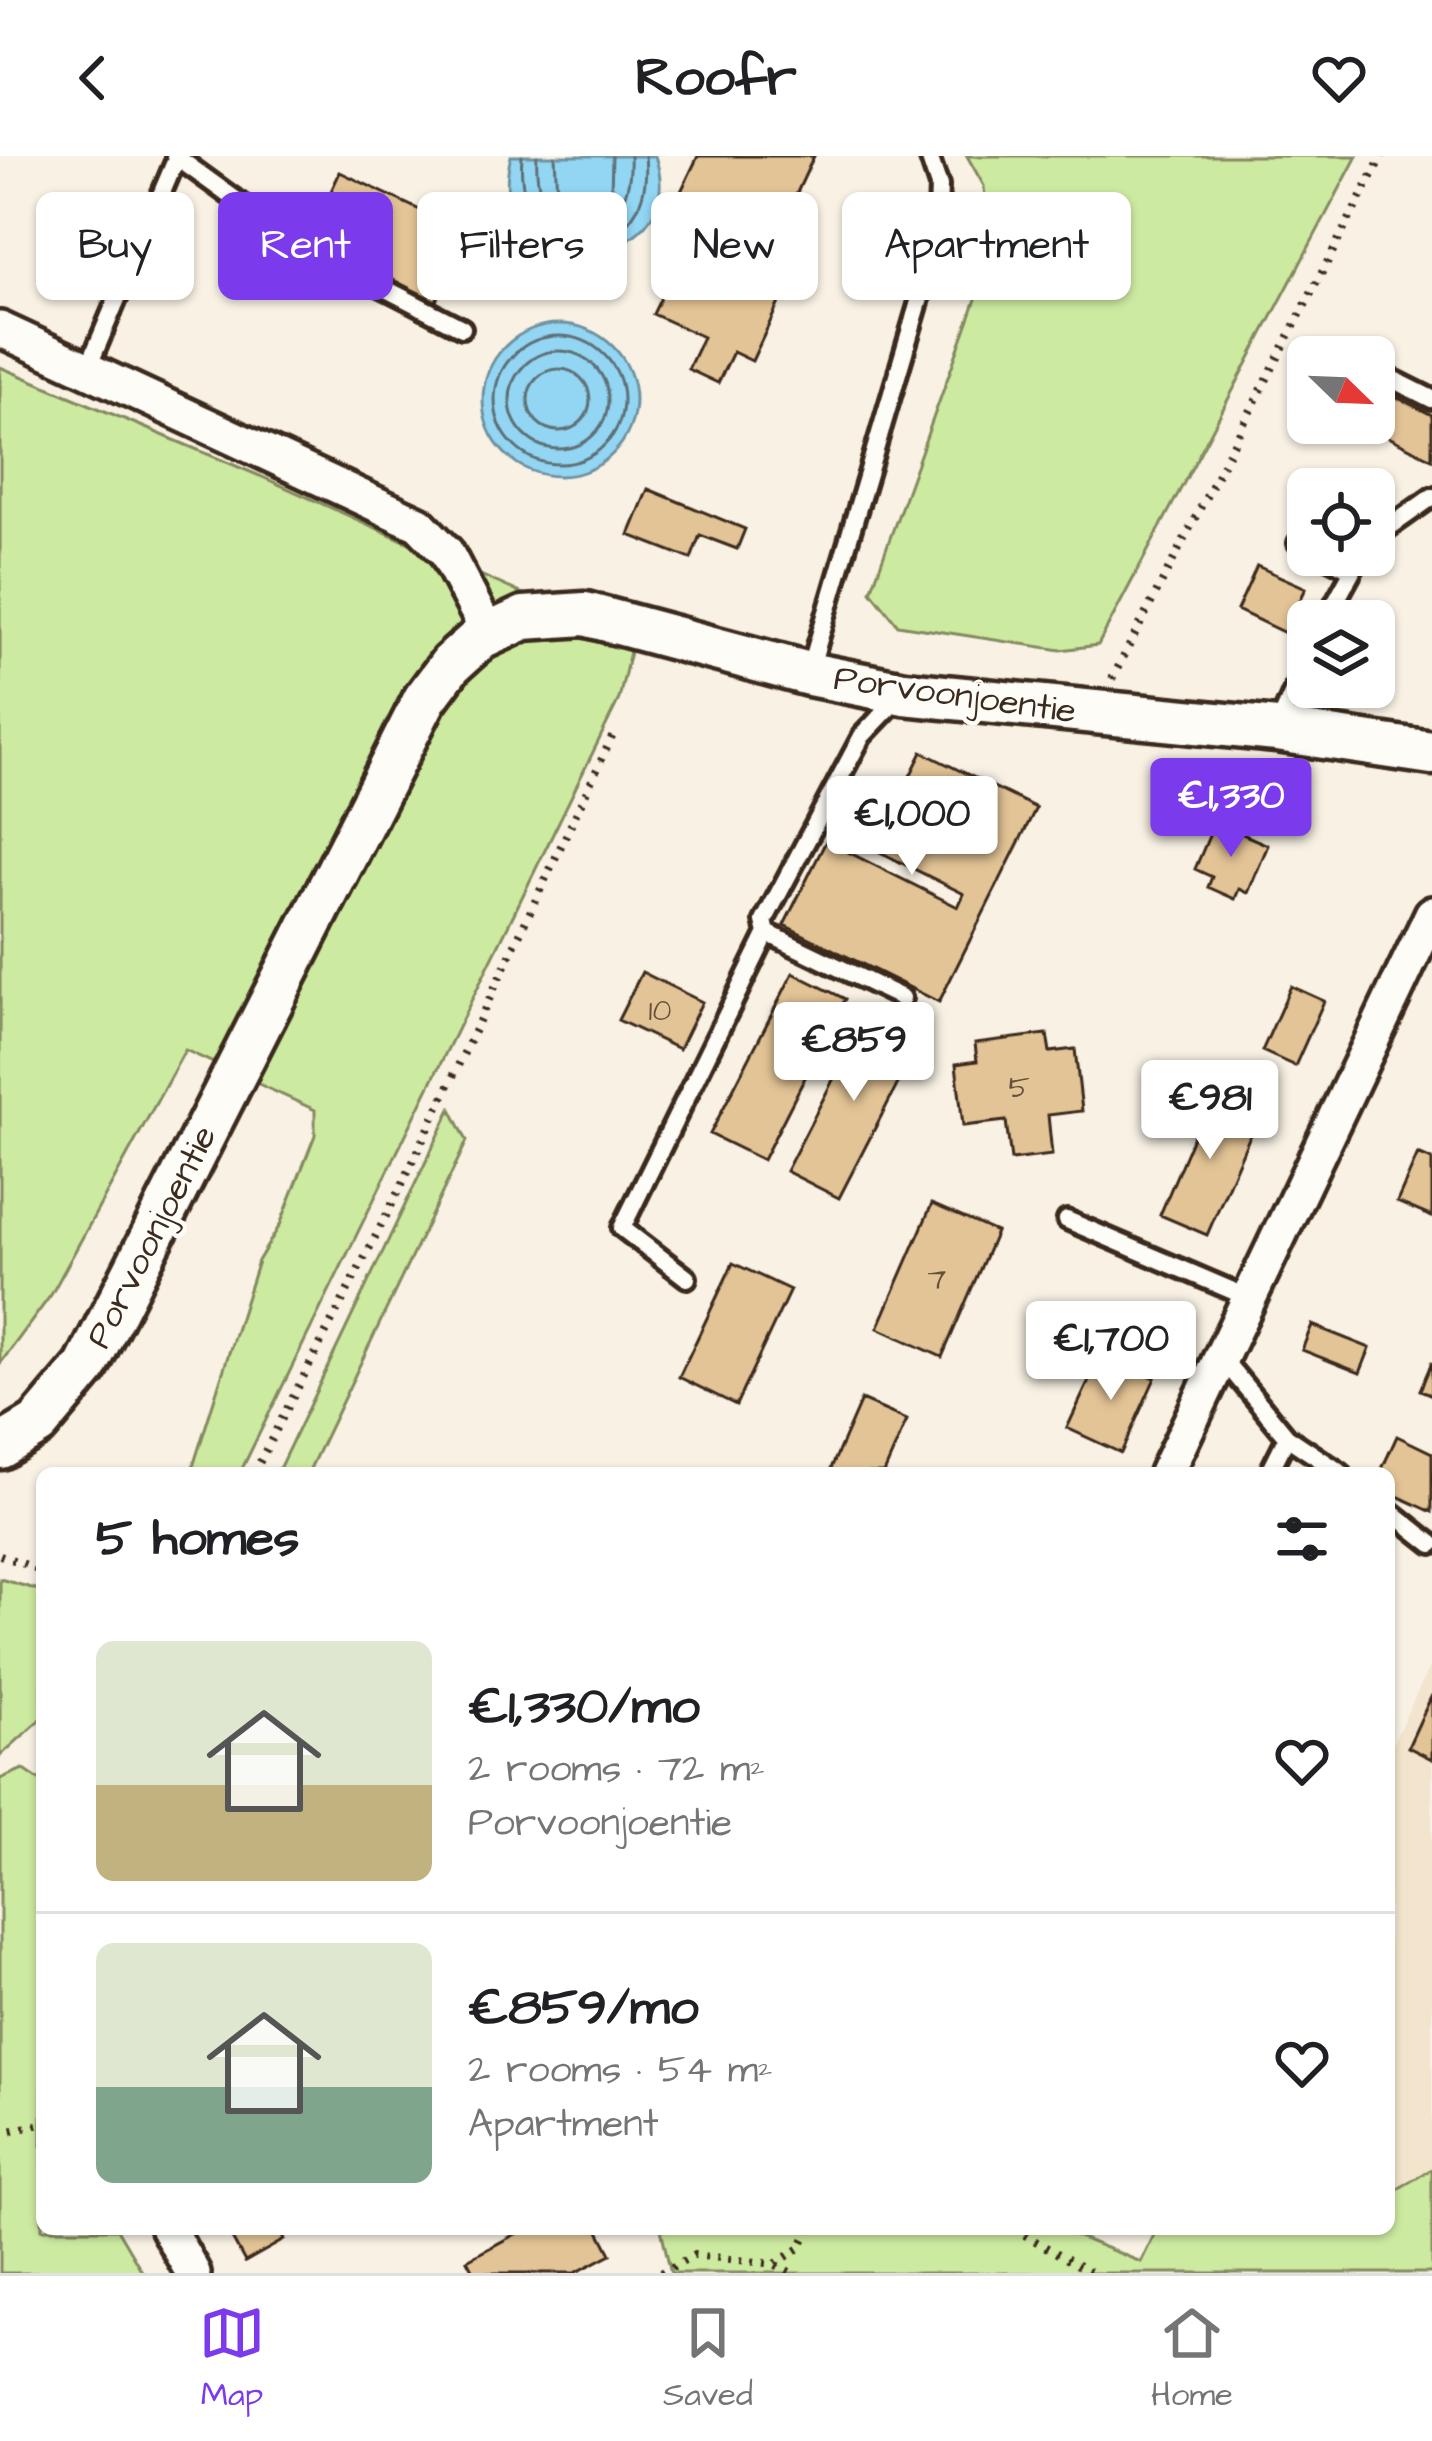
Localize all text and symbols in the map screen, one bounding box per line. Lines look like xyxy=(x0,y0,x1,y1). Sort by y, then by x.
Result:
text: Roofr xyxy=(635,41,797,116)
icon: back xyxy=(60,45,126,111)
icon: heart xyxy=(1306,45,1372,111)
chip: Buy xyxy=(36,192,194,300)
chip: Rent xyxy=(218,192,393,300)
chip: Filters xyxy=(417,192,627,300)
chip: New xyxy=(651,192,818,300)
chip: Apartment xyxy=(842,192,1131,300)
north arrow xyxy=(1287,336,1395,444)
map controls xyxy=(1287,336,1395,708)
button: locate xyxy=(1287,468,1395,576)
button: layers xyxy=(1287,600,1395,708)
street label: Porvoonjoentie xyxy=(831,653,1079,737)
pin: €1,330 xyxy=(1133,758,1329,860)
text: €1,330 xyxy=(1177,770,1285,824)
pin: €1,000 xyxy=(814,776,1010,878)
text: €1,000 xyxy=(854,788,970,842)
house number: 10 xyxy=(649,990,671,1032)
pin: €859 xyxy=(783,1002,925,1104)
text: €859 xyxy=(801,1014,907,1068)
pin: €981 xyxy=(1139,1060,1281,1162)
house number: 5 xyxy=(1008,1067,1030,1109)
text: €981 xyxy=(1168,1072,1252,1126)
street label: Porvoonjoentie xyxy=(74,1117,230,1357)
house number: 7 xyxy=(928,1259,946,1301)
pin: €1,700 xyxy=(1013,1301,1209,1403)
text: €1,700 xyxy=(1053,1313,1169,1367)
text: 5 homes xyxy=(96,1504,299,1575)
icon: filters xyxy=(1269,1506,1335,1572)
text: €1,330/mo xyxy=(468,1672,700,1743)
icon: home xyxy=(192,1689,336,1833)
icon: heart xyxy=(1269,1728,1335,1794)
text: 2 rooms · 72 m² xyxy=(468,1743,765,1797)
text: Porvoonjoentie xyxy=(468,1797,732,1851)
text: €859/mo xyxy=(468,1973,698,2044)
icon: home xyxy=(192,1991,336,2135)
icon: heart xyxy=(1269,2030,1335,2096)
text: 2 rooms · 54 m² xyxy=(468,2044,773,2098)
text: Apartment xyxy=(468,2098,659,2152)
tab: Map xyxy=(199,2300,265,2418)
tab: Saved xyxy=(663,2300,753,2418)
tab: Home xyxy=(1151,2300,1233,2418)

